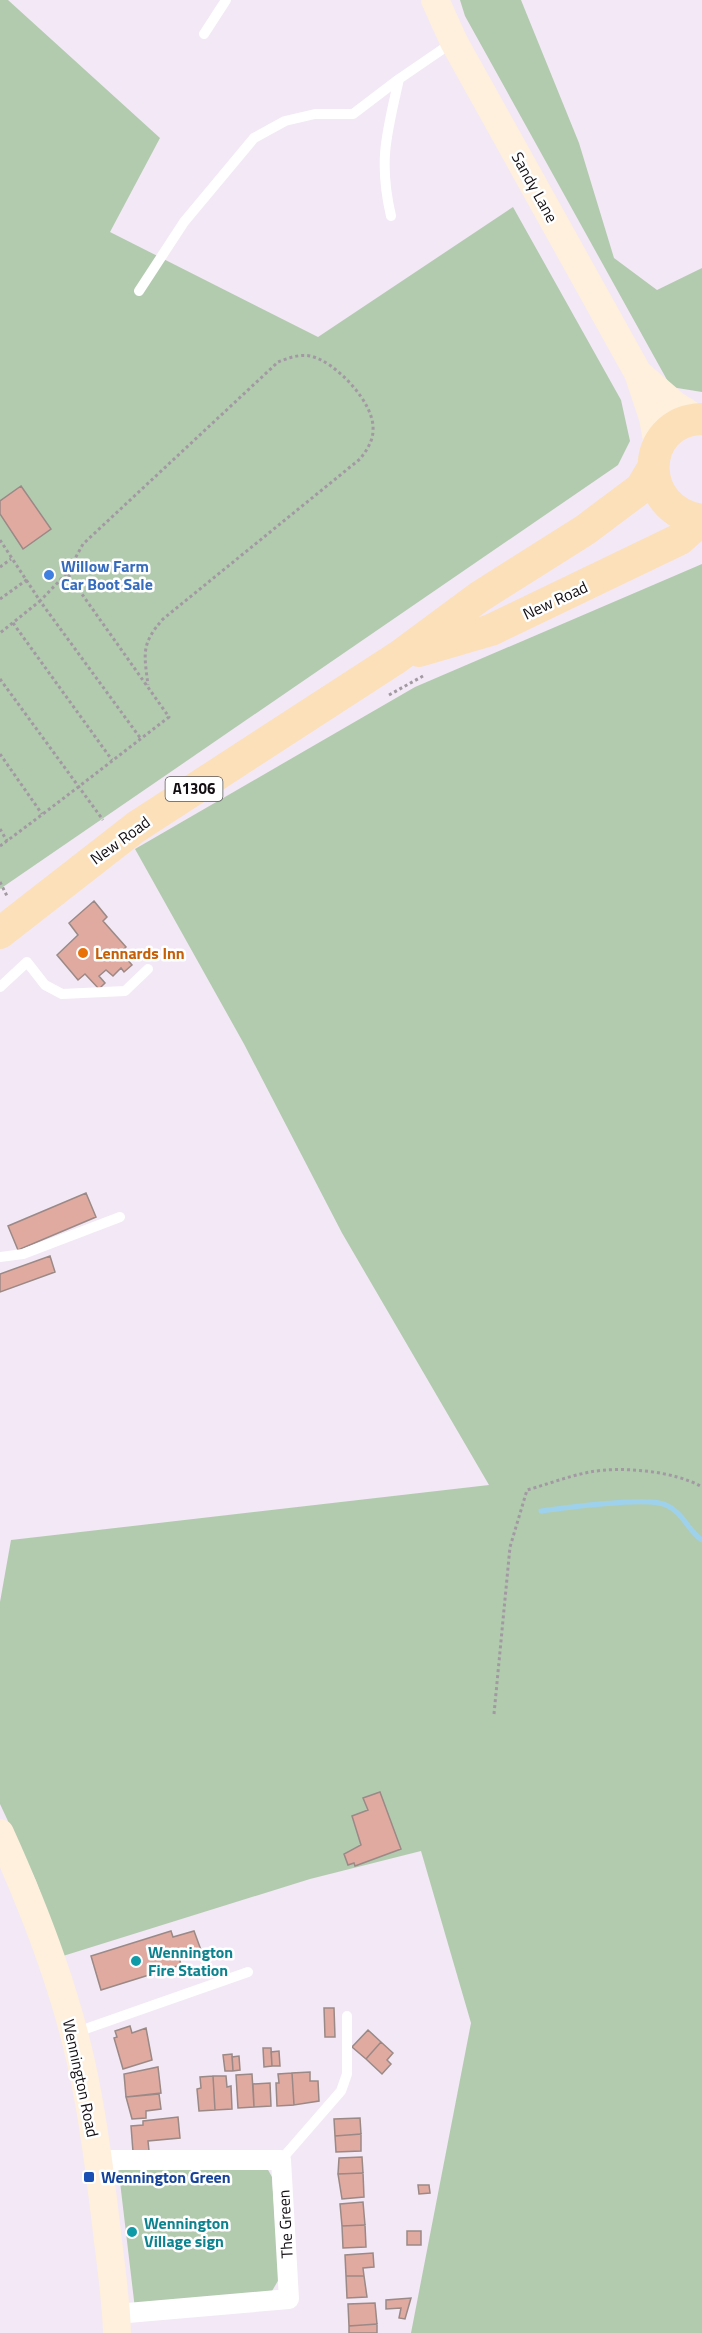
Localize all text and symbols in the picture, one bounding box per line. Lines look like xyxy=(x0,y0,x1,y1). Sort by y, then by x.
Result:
street label: Sandy Lane xyxy=(506,147,564,227)
place label: Willow Farm Car Boot Sale xyxy=(61,554,153,596)
marker: Willow Farm Car Boot Sale xyxy=(42,568,56,582)
street label: New Road xyxy=(519,575,591,625)
road number: A1306 xyxy=(166,777,222,801)
street label: New Road xyxy=(85,810,155,870)
place label: Lennards Inn xyxy=(95,941,185,965)
marker: Lennards Inn xyxy=(76,946,90,960)
place label: Wennington Fire Station xyxy=(148,1940,233,1982)
marker: Wennington Fire Station xyxy=(129,1954,143,1968)
street label: Wennington Road xyxy=(57,2017,105,2139)
place label: Wennington Green xyxy=(101,2165,231,2189)
marker: Wennington Green xyxy=(82,2170,96,2184)
street label: The Green xyxy=(271,2189,299,2259)
place label: Wennington Village sign xyxy=(144,2211,229,2253)
marker: Wennington Village sign xyxy=(125,2225,139,2239)

